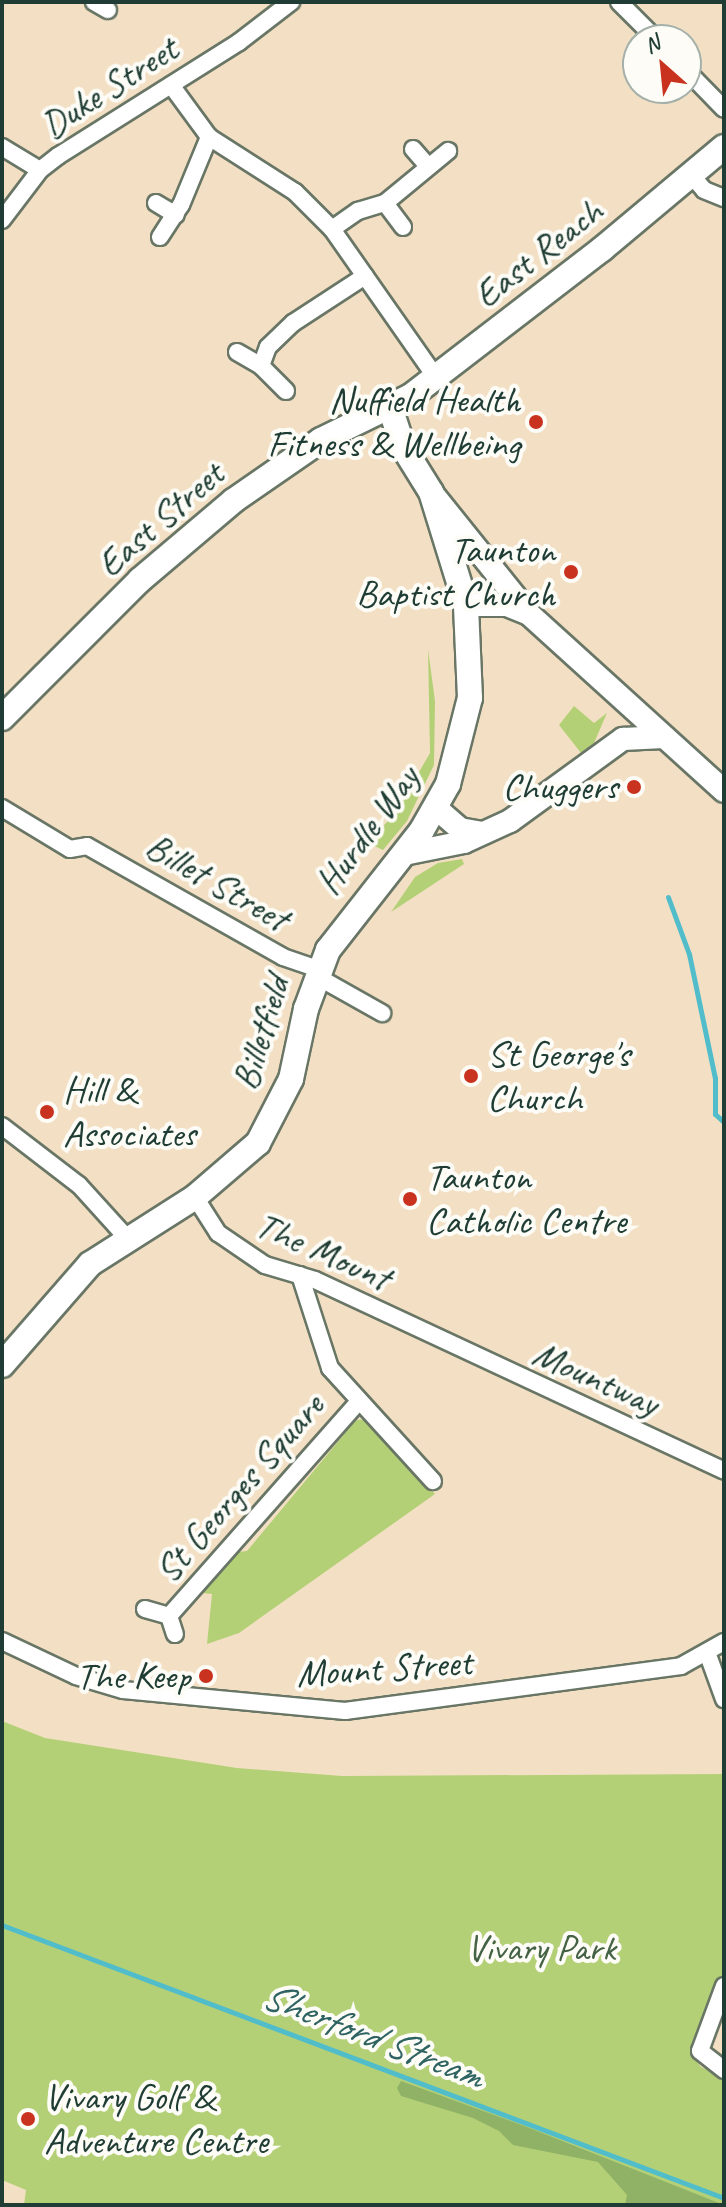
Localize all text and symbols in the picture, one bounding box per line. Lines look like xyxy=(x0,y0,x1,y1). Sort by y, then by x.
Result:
north arrow xyxy=(622,24,702,104)
street label: Duke Street xyxy=(32,26,186,148)
text: N xyxy=(640,29,664,60)
street label: East Reach xyxy=(465,189,611,317)
place label: Nuffield Health Fitness & Wellbeing xyxy=(268,377,520,466)
marker: Nuffield Health Fitness & Wellbeing xyxy=(527,413,545,431)
street label: East Street xyxy=(87,451,233,587)
place label: Taunton Baptist Church xyxy=(355,527,555,616)
marker: Taunton Baptist Church xyxy=(562,563,580,581)
street label: Hurdle Way xyxy=(305,757,429,903)
place label: Chuggers xyxy=(502,764,618,810)
marker: Chuggers xyxy=(625,778,643,796)
street label: Billet Street xyxy=(138,823,296,941)
street label: Billetfield xyxy=(222,971,300,1095)
place label: St George's Church xyxy=(487,1031,629,1120)
place label: Hill & Associates xyxy=(63,1067,196,1156)
marker: St George's Church xyxy=(462,1067,480,1085)
marker: Hill & Associates xyxy=(38,1103,56,1121)
place label: Taunton Catholic Centre xyxy=(426,1154,626,1244)
marker: Taunton Catholic Centre xyxy=(401,1190,419,1208)
street label: The Mount xyxy=(249,1201,397,1301)
street label: Mountway xyxy=(526,1330,666,1426)
street label: St Georges Square xyxy=(145,1385,333,1591)
street label: Mount Street xyxy=(294,1639,474,1697)
place label: The Keep xyxy=(76,1653,190,1699)
marker: The Keep xyxy=(197,1667,215,1685)
park label: Vivary Park xyxy=(466,1925,616,1971)
water label: Sherford Stream xyxy=(257,1971,489,2099)
place label: Vivary Golf & Adventure Centre xyxy=(44,2074,268,2164)
marker: Vivary Golf & Adventure Centre xyxy=(19,2110,37,2128)

